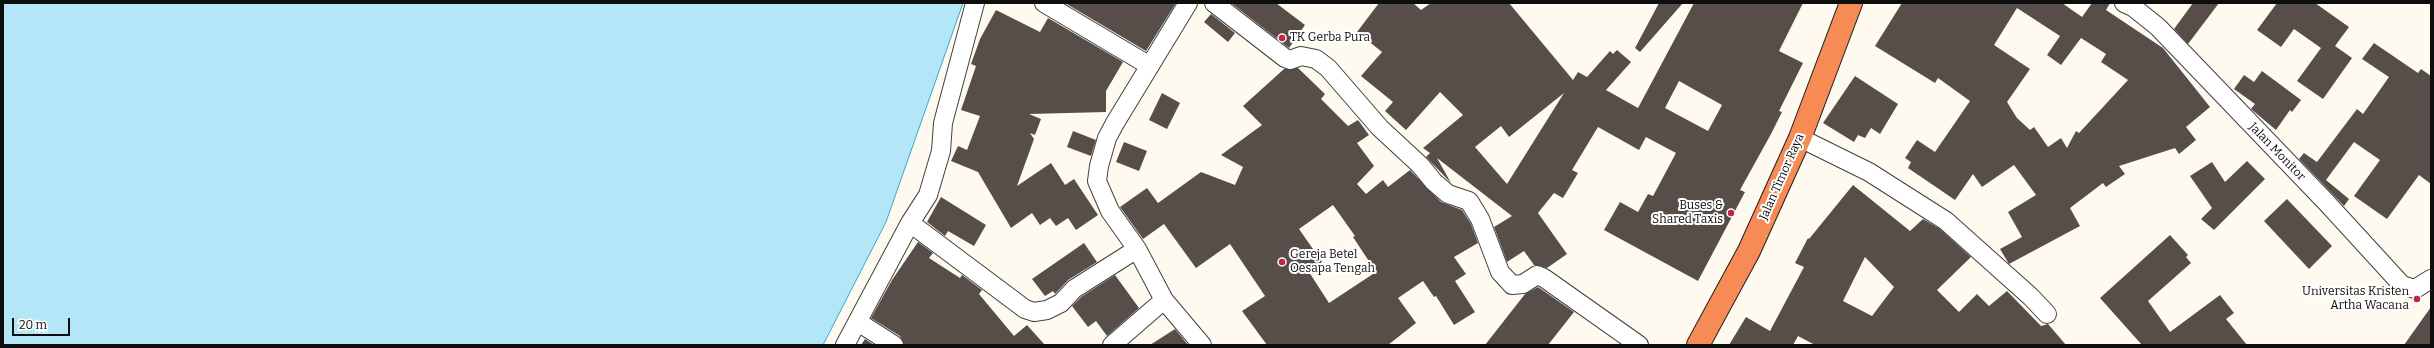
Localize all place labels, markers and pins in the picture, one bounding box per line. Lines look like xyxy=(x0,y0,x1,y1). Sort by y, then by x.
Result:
place label: TK Gerba Pura xyxy=(1290,31,1370,45)
marker: TK Gerba Pura xyxy=(1277,33,1287,43)
place label: Buses & Shared Taxis xyxy=(1652,199,1723,227)
marker: Buses & Shared Taxis xyxy=(1726,208,1736,218)
place label: Gereja Betel Oesapa Tengah xyxy=(1290,248,1375,276)
marker: Gereja Betel Oesapa Tengah xyxy=(1277,257,1287,267)
place label: Universitas Kristen Artha Wacana xyxy=(2302,285,2409,313)
marker: Universitas Kristen Artha Wacana xyxy=(2412,294,2422,304)

